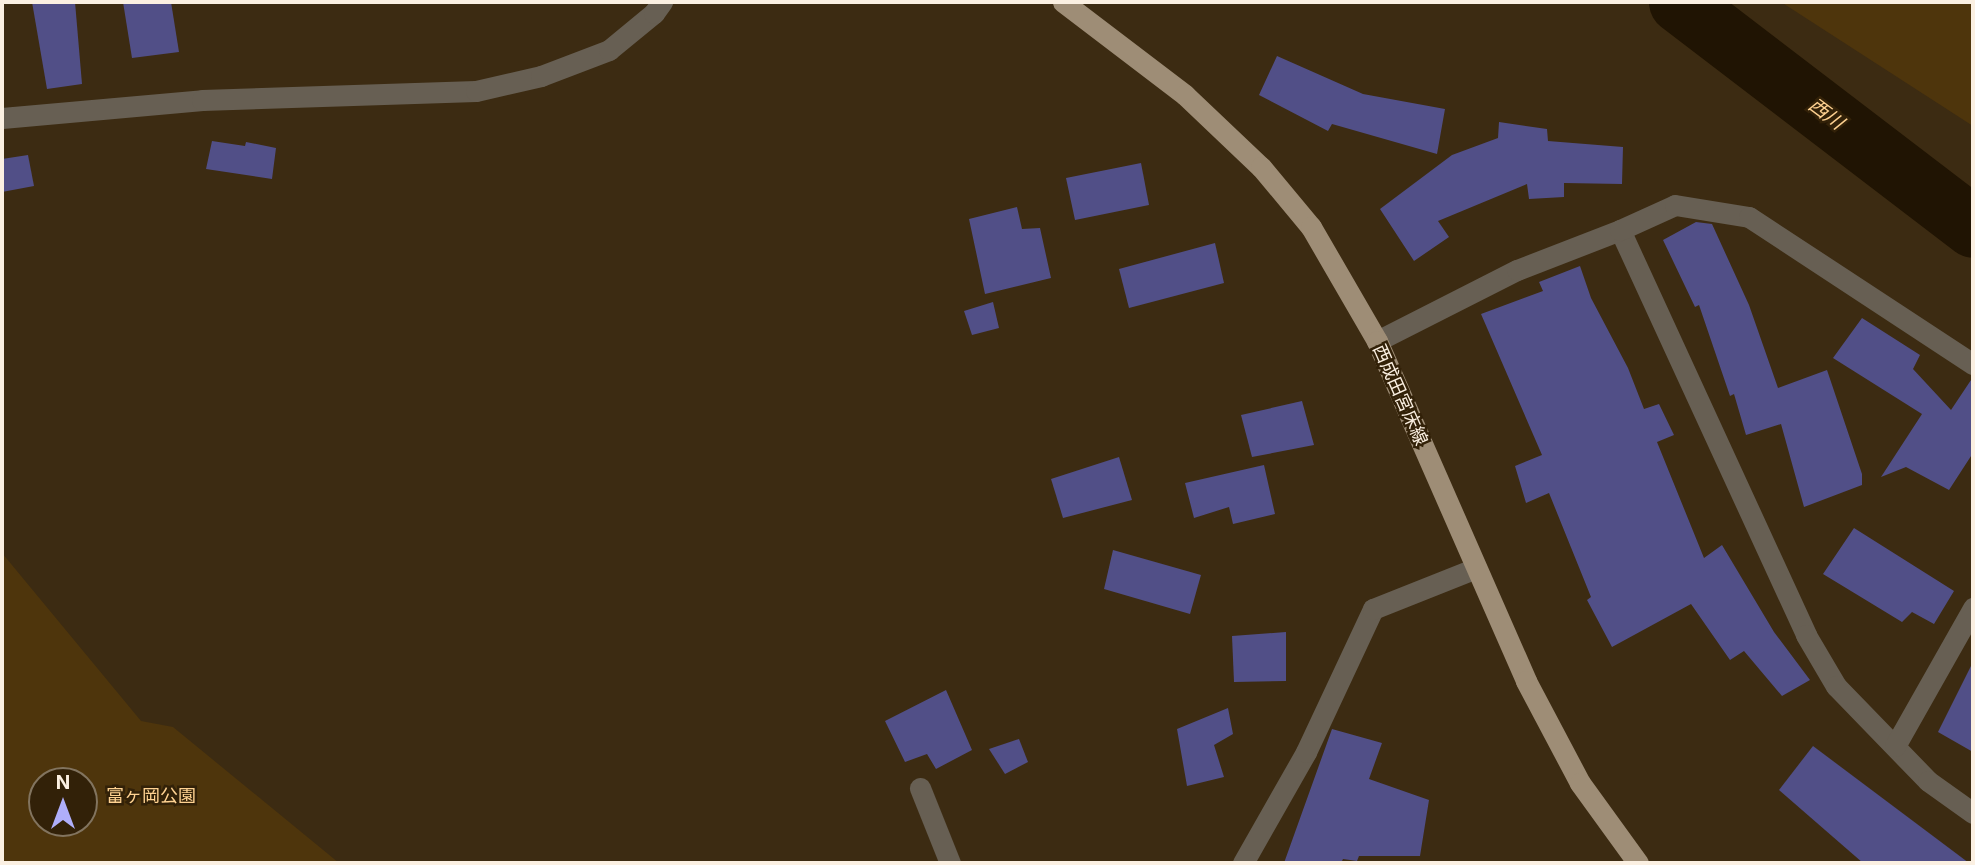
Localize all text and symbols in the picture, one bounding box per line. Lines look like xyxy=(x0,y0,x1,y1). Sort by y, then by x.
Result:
water label: 西川 xyxy=(1804,93,1848,135)
street label: 西成田宮床線 xyxy=(1368,341,1432,449)
north arrow xyxy=(28,767,98,837)
text: N xyxy=(56,771,70,794)
park label: 富ヶ岡公園 xyxy=(106,785,196,807)

